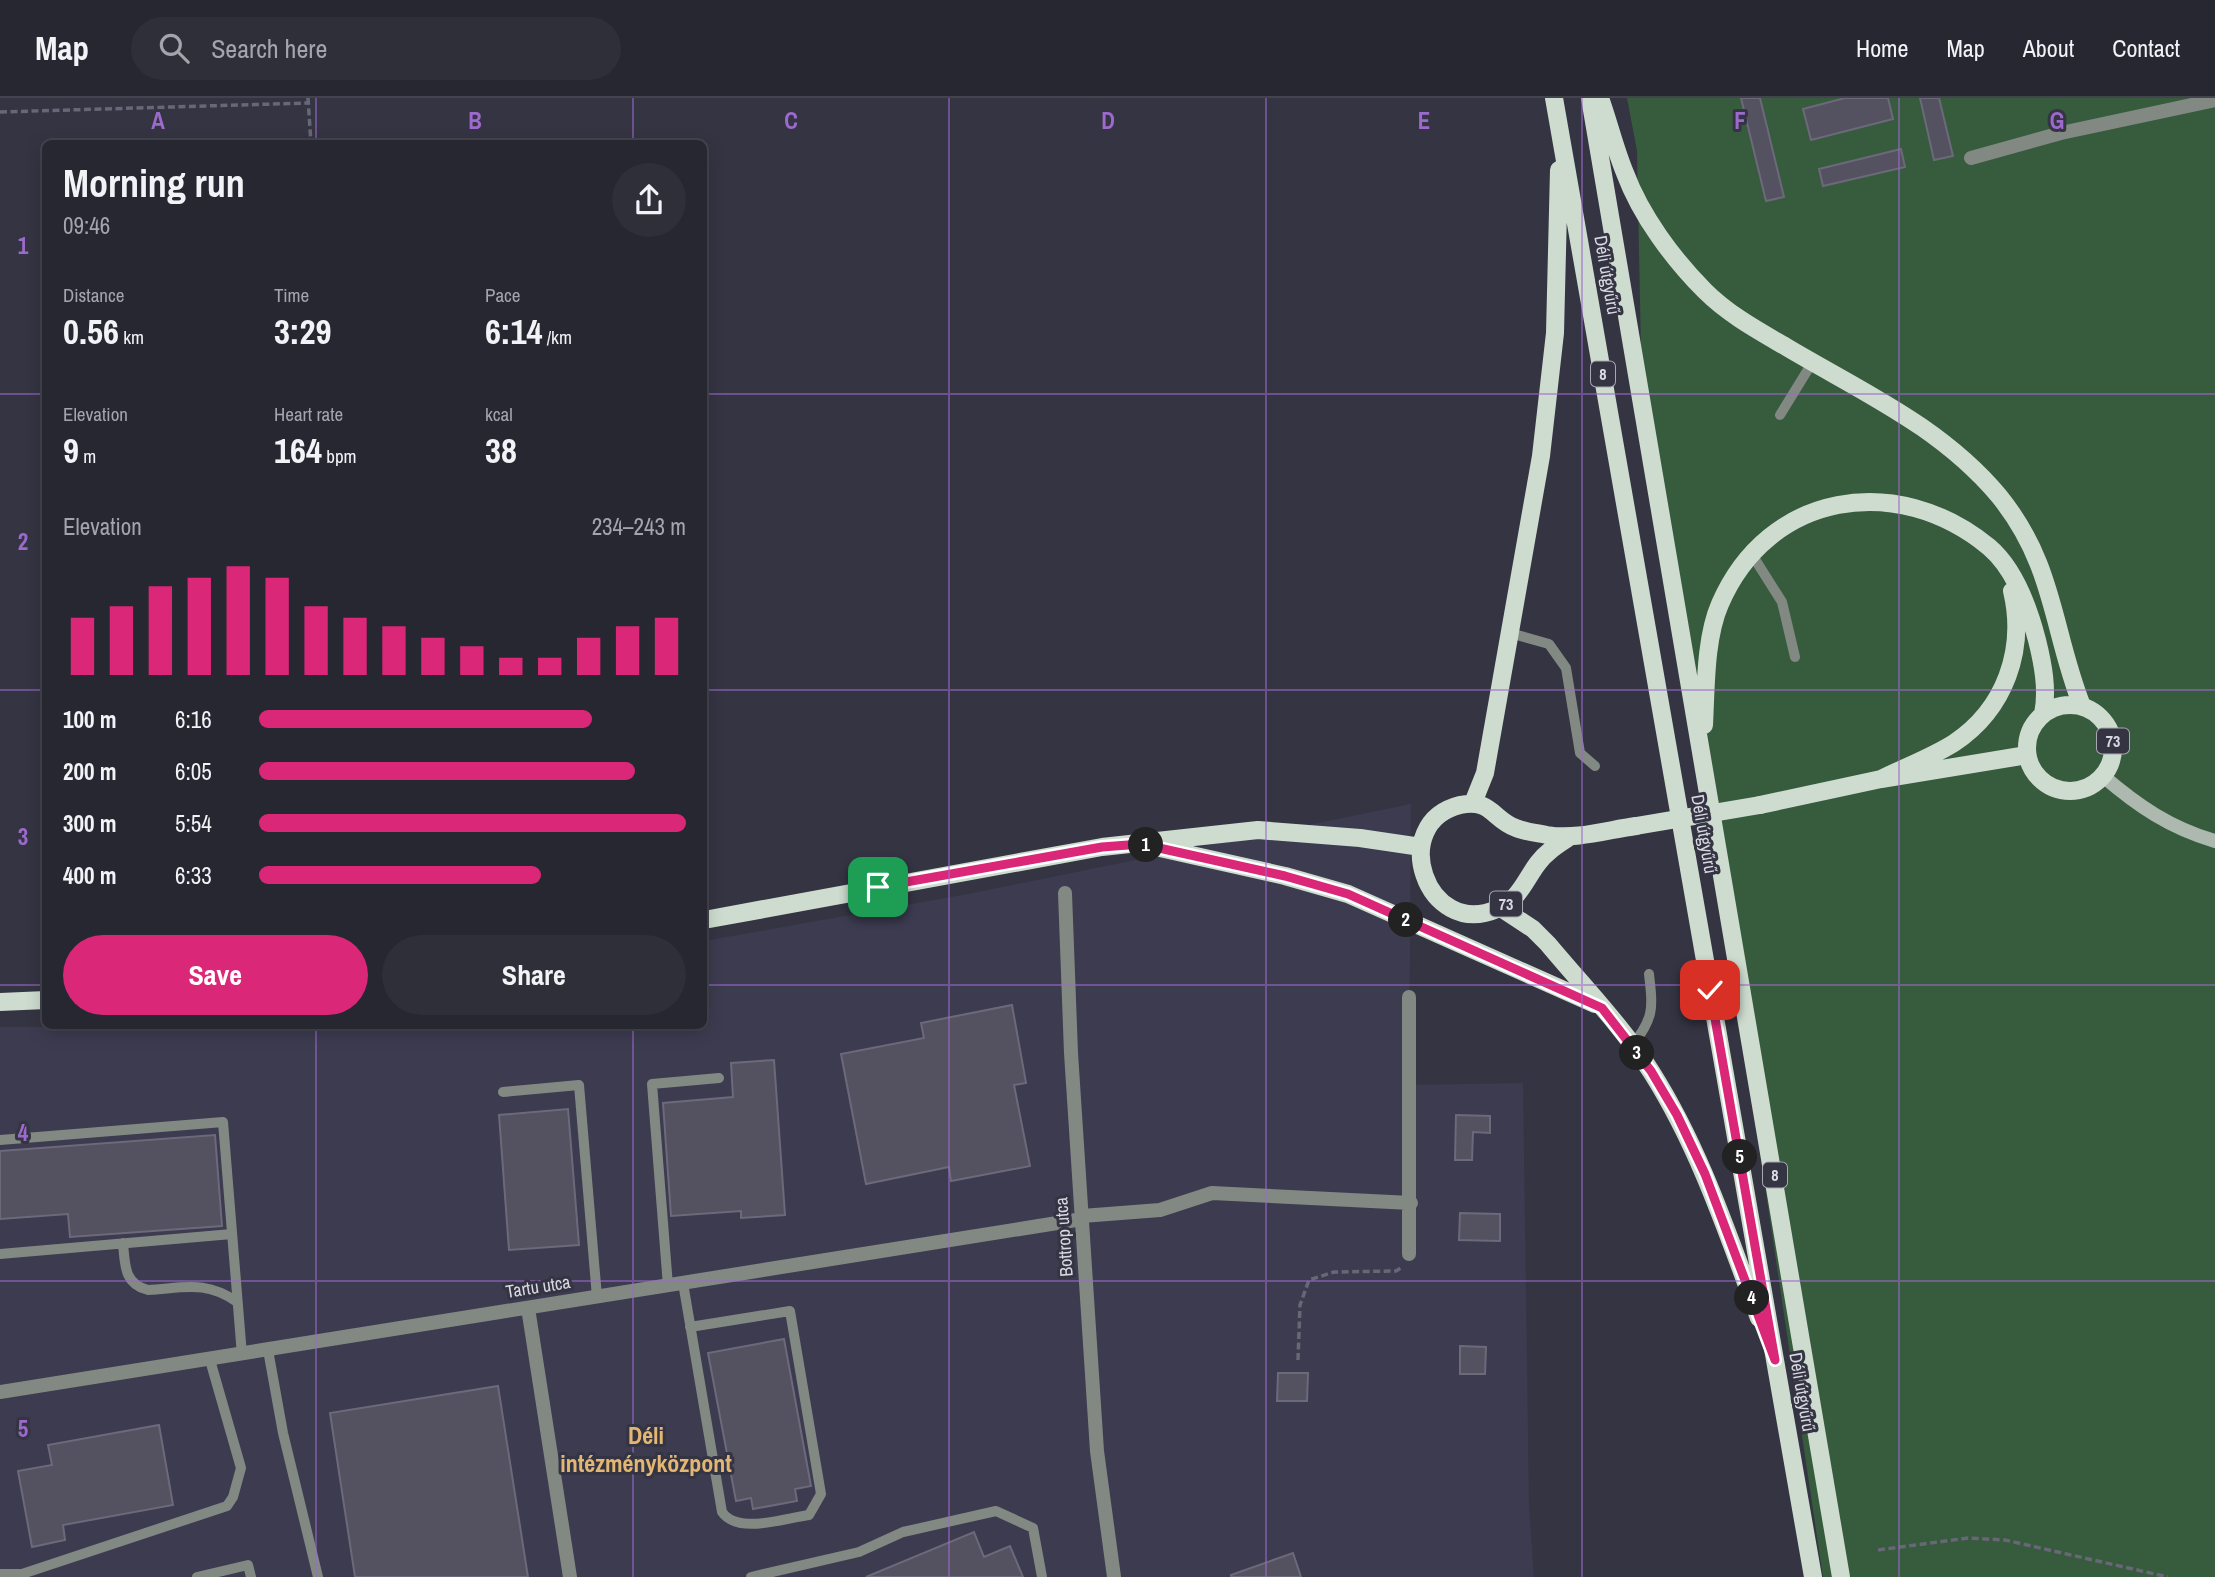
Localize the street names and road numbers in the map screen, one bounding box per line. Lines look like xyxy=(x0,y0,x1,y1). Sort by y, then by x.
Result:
street label: Déli útgyűrű xyxy=(1588,234,1627,316)
road number: 8 xyxy=(1591,362,1615,386)
road number: 73 xyxy=(2097,728,2129,754)
street label: Déli útgyűrű xyxy=(1685,793,1724,875)
road number: 73 xyxy=(1490,891,1522,916)
road number: 8 xyxy=(1763,1162,1787,1188)
street label: Bottrop utca xyxy=(1048,1196,1079,1278)
street label: Tartu utca xyxy=(504,1269,572,1304)
street label: Déli útgyűrű xyxy=(1783,1351,1822,1433)

